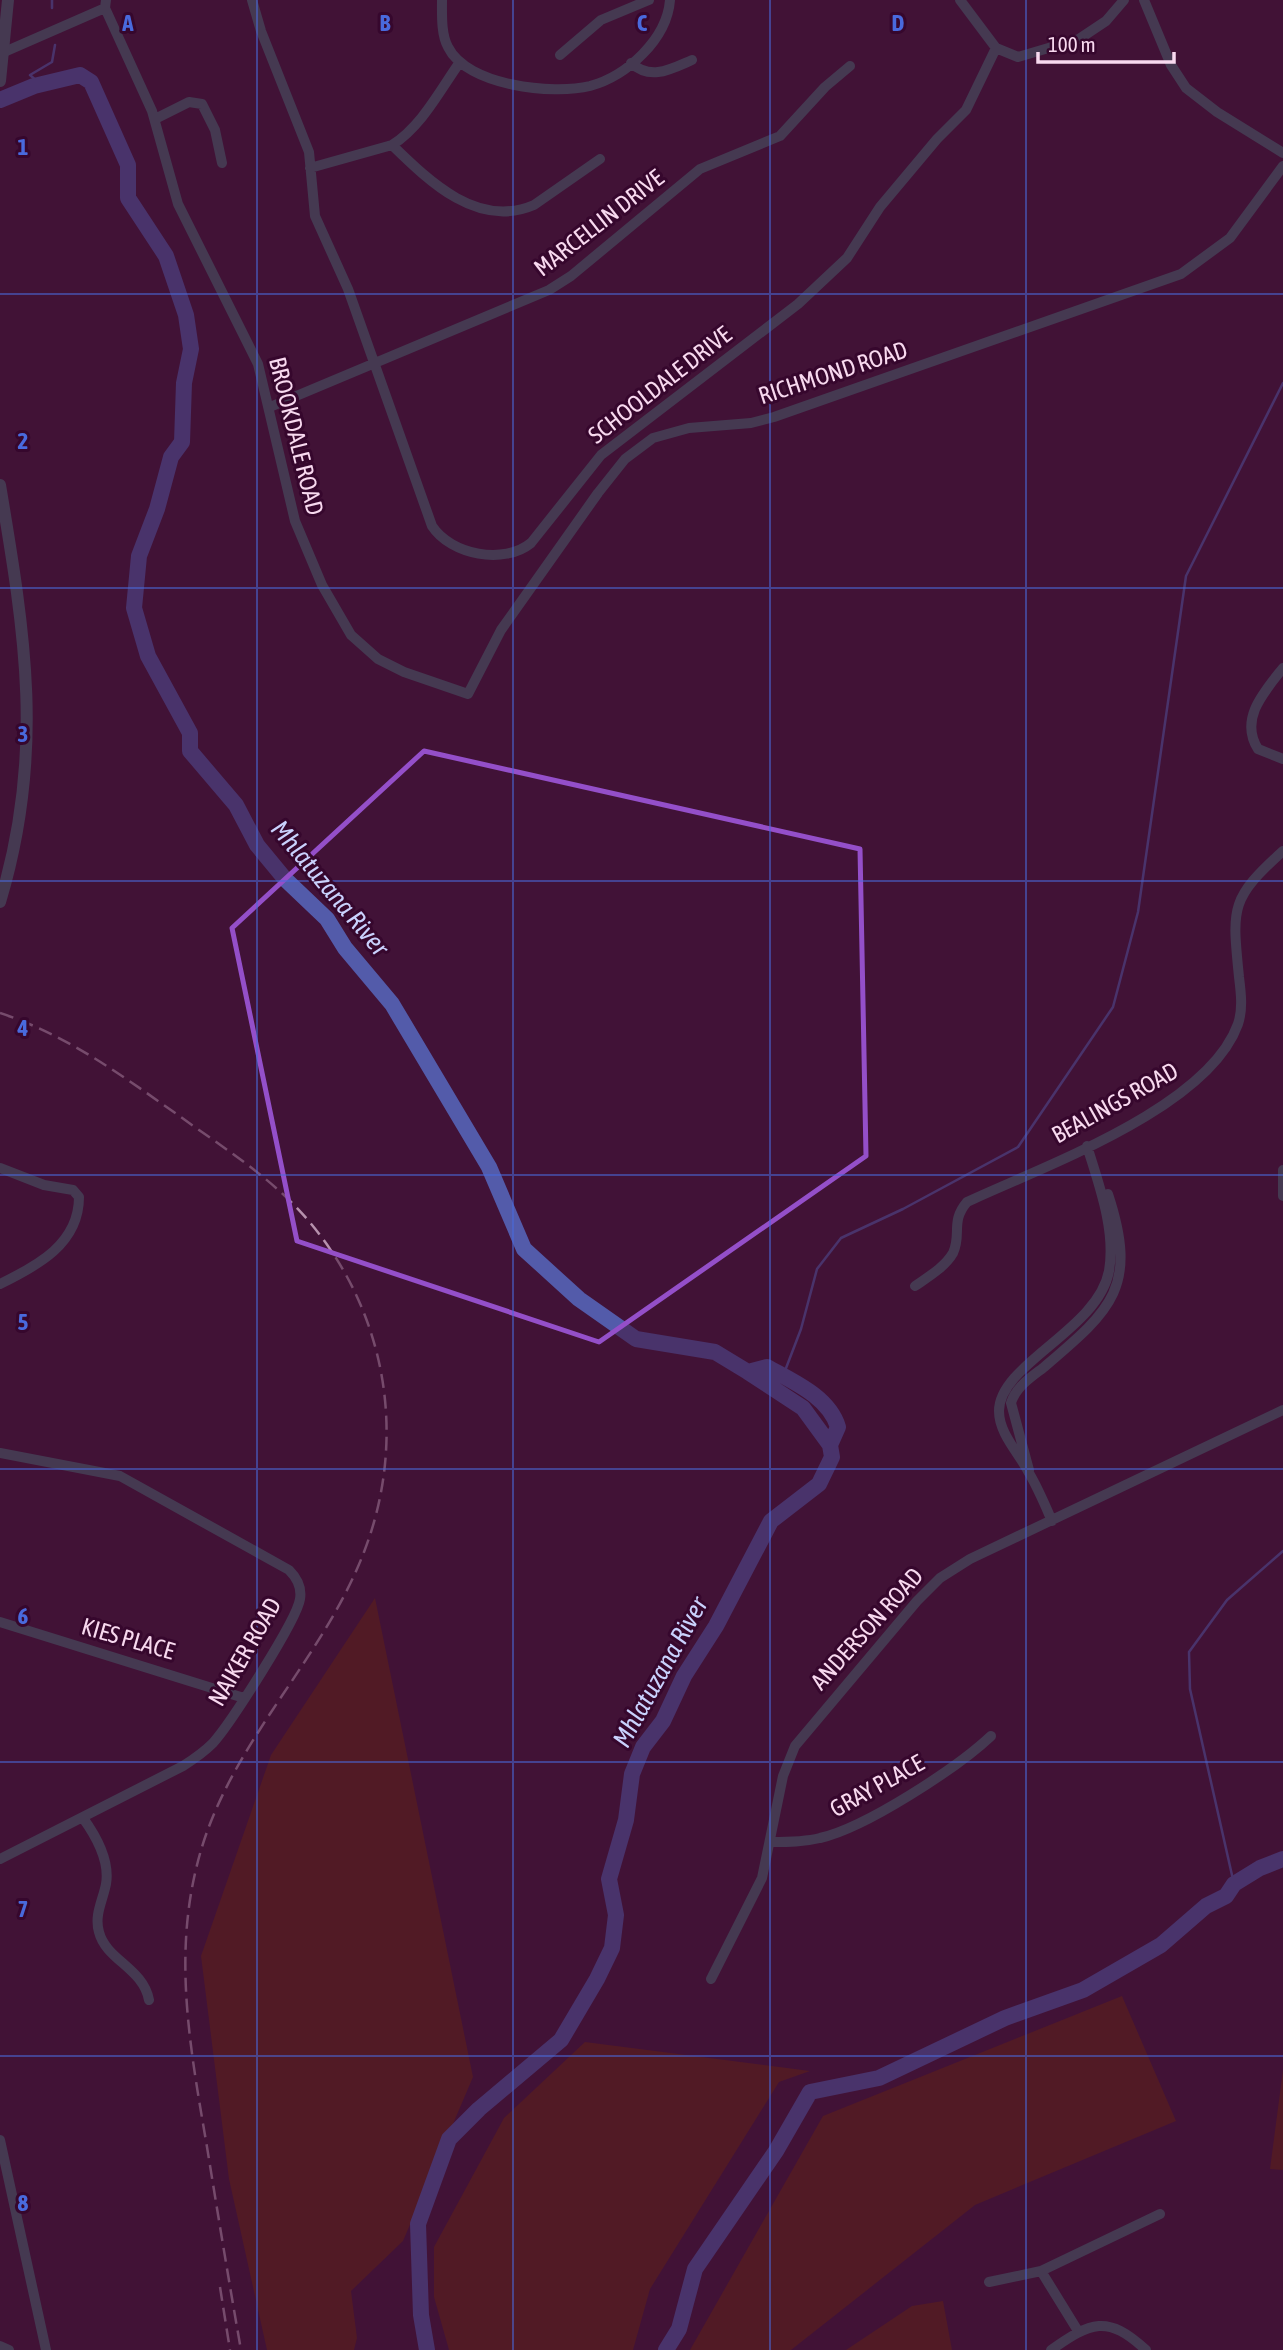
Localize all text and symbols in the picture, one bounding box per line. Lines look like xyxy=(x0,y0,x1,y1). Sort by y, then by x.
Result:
text: A xyxy=(121,10,134,36)
text: B xyxy=(380,10,391,36)
text: C xyxy=(637,10,648,36)
text: D xyxy=(892,10,905,36)
scale bar xyxy=(1038,21,1174,65)
text: 100 m xyxy=(1048,32,1096,56)
text: 1 xyxy=(18,134,29,160)
street label: MARCELLIN DRIVE xyxy=(529,164,669,281)
street label: SCHOOLDALE DRIVE xyxy=(583,321,736,449)
street label: RICHMOND ROAD xyxy=(755,336,911,409)
street label: BROOKDALE ROAD xyxy=(264,354,329,518)
text: 2 xyxy=(18,428,28,454)
text: 3 xyxy=(18,721,28,747)
water label: Mhlatuzana River xyxy=(265,814,396,963)
text: 4 xyxy=(17,1015,29,1041)
street label: BEALINGS ROAD xyxy=(1047,1057,1183,1148)
text: 5 xyxy=(18,1309,29,1335)
street label: ANDERSON ROAD xyxy=(805,1562,928,1695)
water label: Mhlatuzana River xyxy=(606,1591,714,1752)
street label: NAIKER ROAD xyxy=(203,1593,286,1711)
text: 6 xyxy=(18,1603,29,1629)
street label: KIES PLACE xyxy=(79,1612,178,1665)
street label: GRAY PLACE xyxy=(825,1749,928,1822)
text: 7 xyxy=(18,1896,28,1922)
text: 8 xyxy=(18,2190,29,2216)

